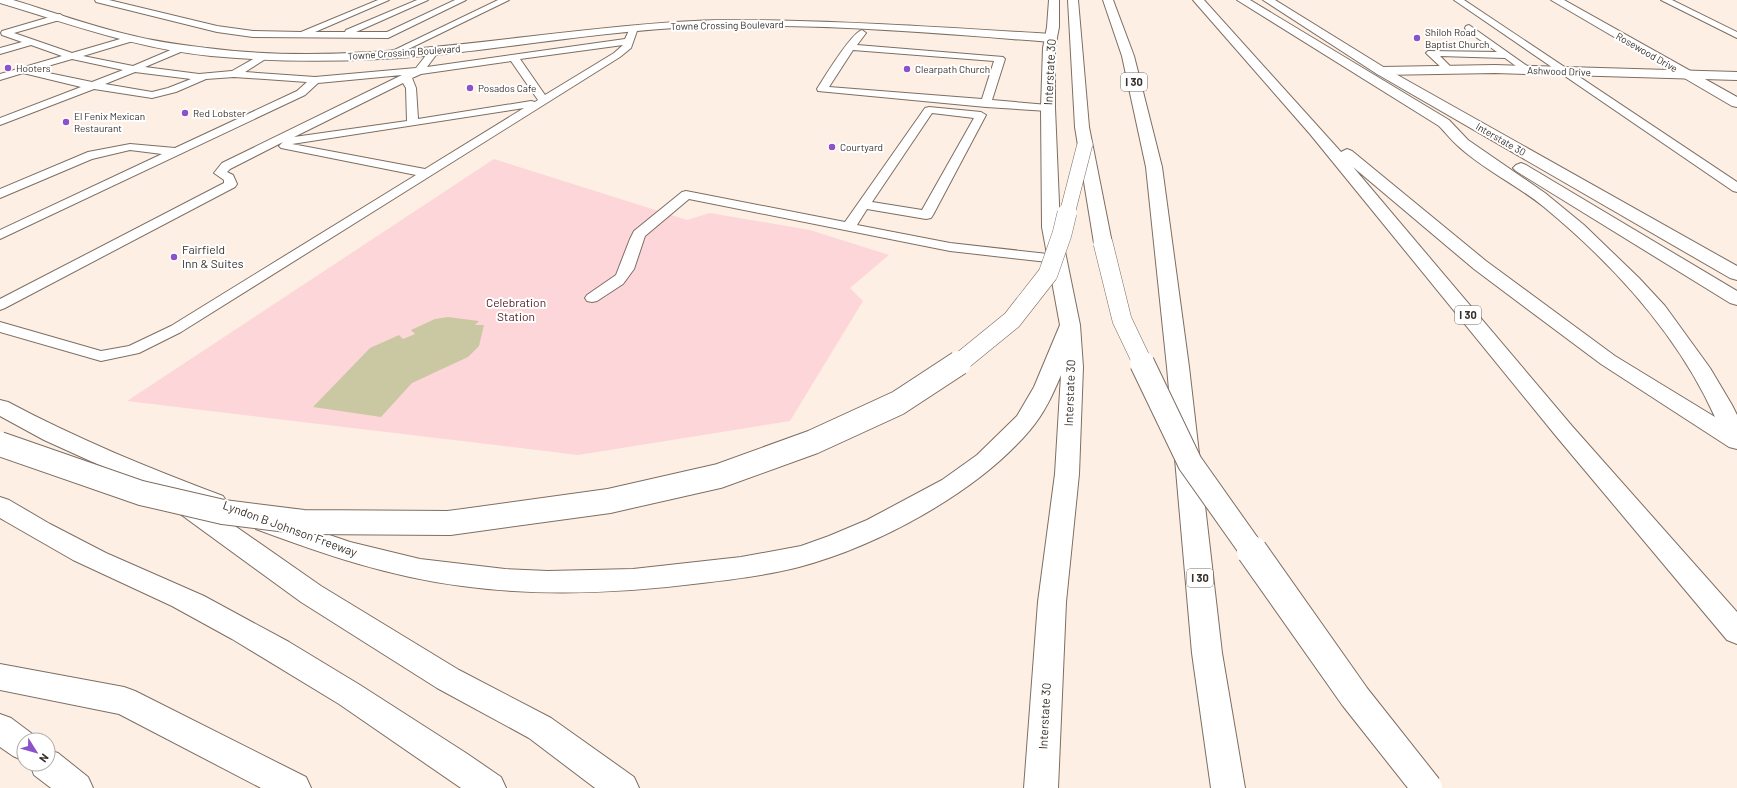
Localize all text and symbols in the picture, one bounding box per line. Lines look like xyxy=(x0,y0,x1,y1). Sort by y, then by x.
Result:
street label: Towne Crossing Boulevard xyxy=(670,18,784,32)
place label: Shiloh Road Baptist Church xyxy=(1425,26,1489,50)
street label: Rosewood Drive xyxy=(1614,29,1680,75)
marker: Shiloh Road Baptist Church xyxy=(1412,33,1422,43)
street label: Interstate 30 xyxy=(1040,38,1058,106)
street label: Towne Crossing Boulevard xyxy=(347,42,461,62)
place label: Hooters xyxy=(16,62,51,74)
marker: Hooters xyxy=(3,63,13,73)
place label: Clearpath Church xyxy=(915,63,990,75)
marker: Clearpath Church xyxy=(902,64,912,74)
street label: Ashwood Drive xyxy=(1527,64,1591,78)
road number: I 30 xyxy=(1121,73,1147,91)
place label: Posados Cafe xyxy=(478,82,536,94)
marker: Posados Cafe xyxy=(465,83,475,93)
place label: Red Lobster xyxy=(193,107,246,119)
marker: Red Lobster xyxy=(180,108,190,118)
place label: El Fenix Mexican Restaurant xyxy=(74,110,145,134)
marker: El Fenix Mexican Restaurant xyxy=(61,117,71,127)
street label: Interstate 30 xyxy=(1474,120,1528,158)
place label: Courtyard xyxy=(840,141,883,153)
marker: Courtyard xyxy=(827,142,837,152)
place label: Fairfield Inn & Suites xyxy=(182,242,244,270)
marker: Fairfield Inn & Suites xyxy=(169,252,179,262)
park label: Celebration Station xyxy=(486,295,546,323)
road number: I 30 xyxy=(1455,306,1481,324)
street label: Interstate 30 xyxy=(1061,359,1077,427)
street label: Lyndon B Johnson Freeway xyxy=(221,497,360,559)
road number: I 30 xyxy=(1187,569,1213,587)
street label: Interstate 30 xyxy=(1035,682,1053,750)
north arrow xyxy=(16,732,56,772)
text: N xyxy=(37,751,52,765)

